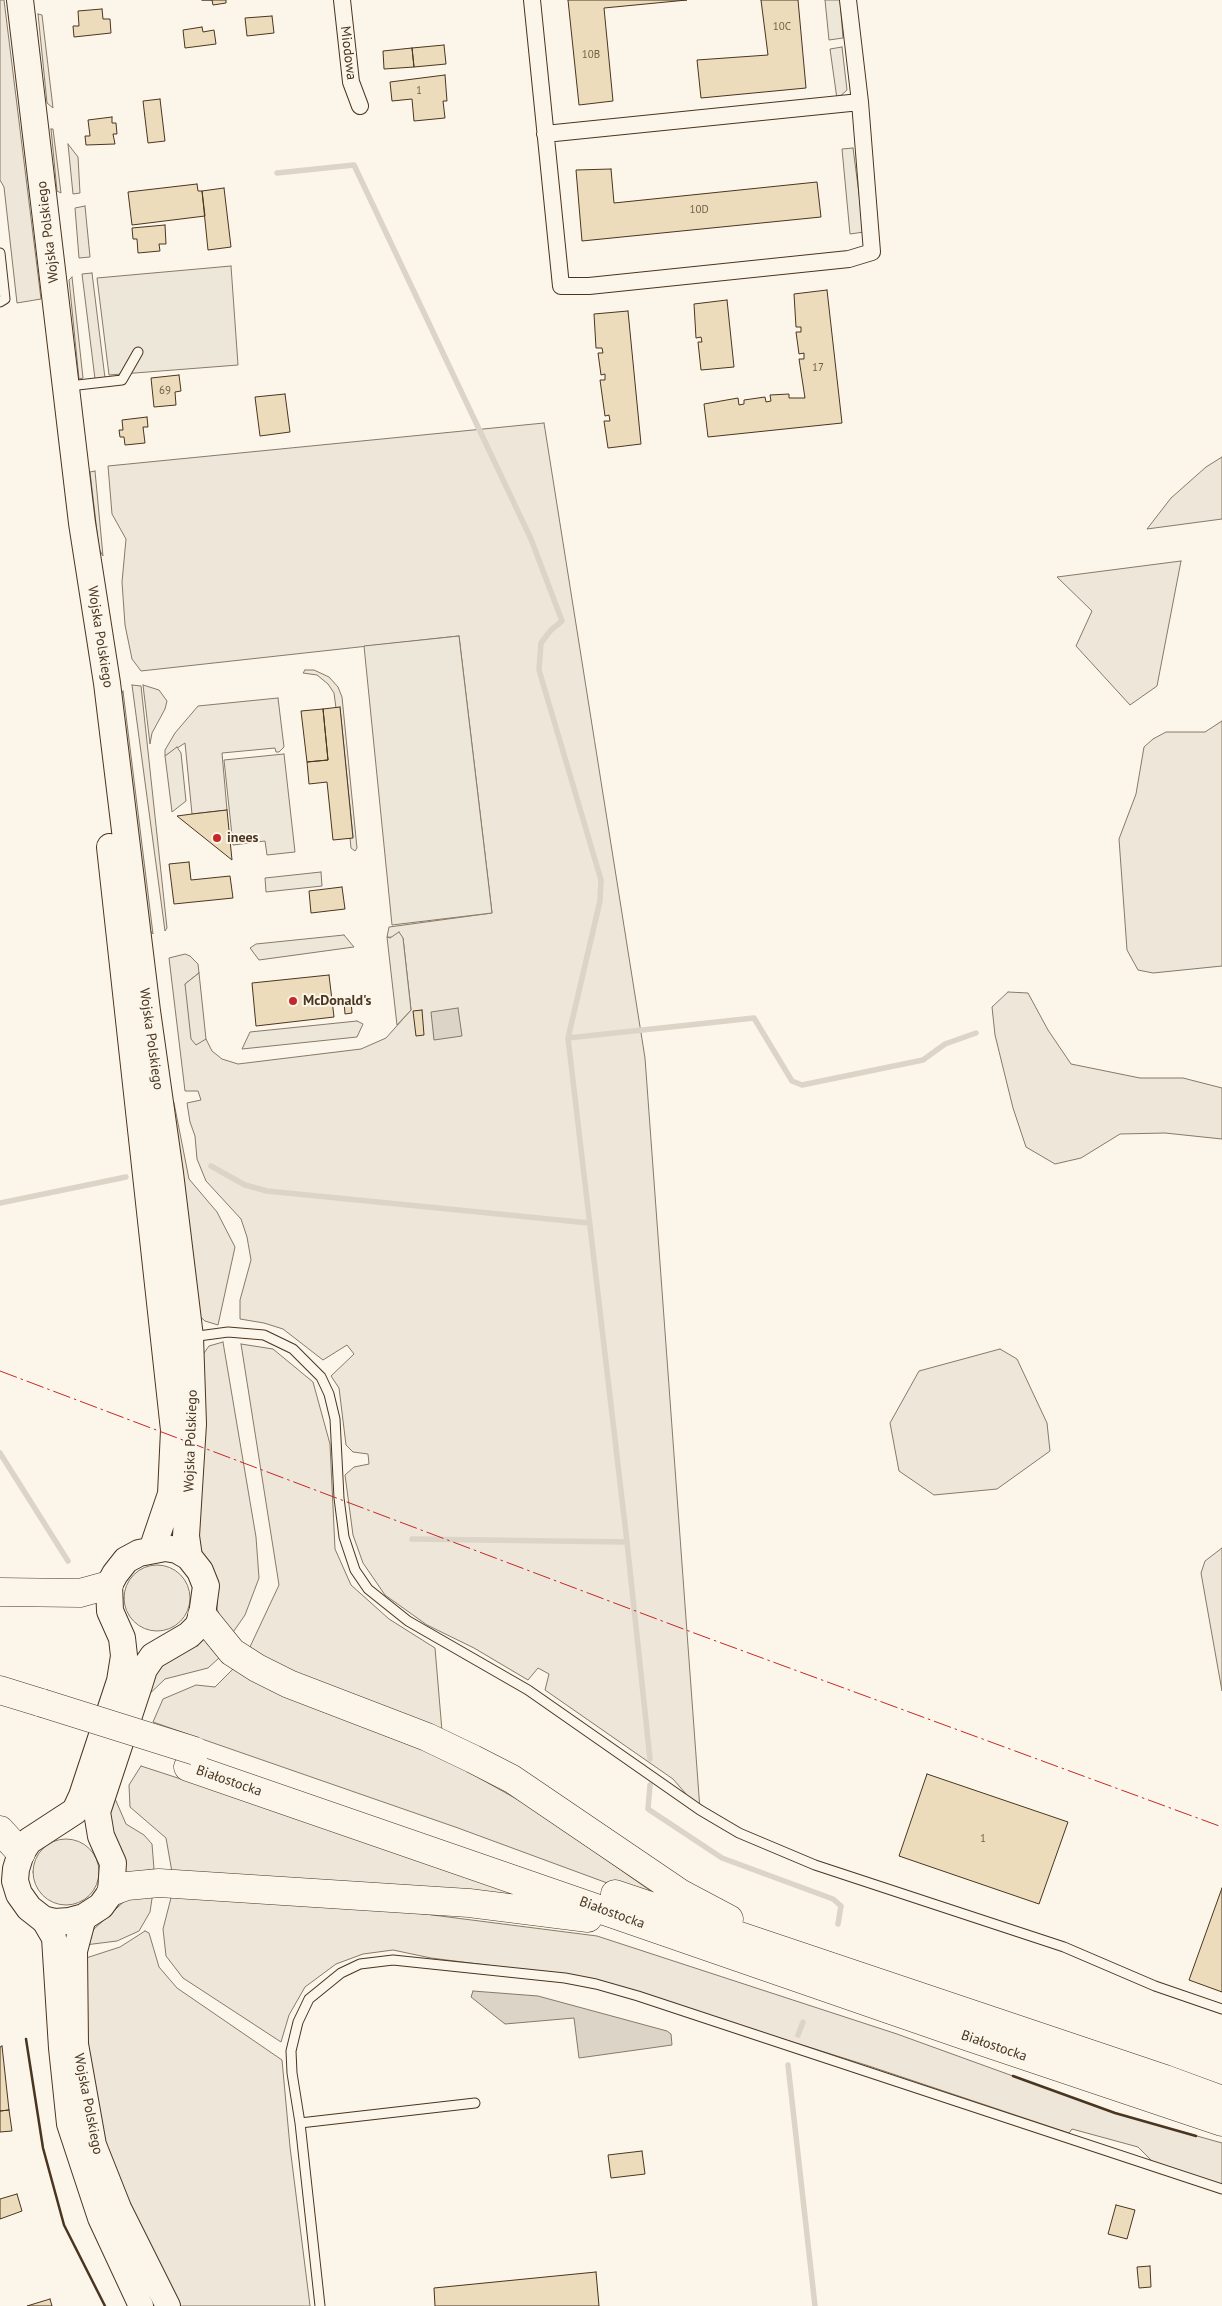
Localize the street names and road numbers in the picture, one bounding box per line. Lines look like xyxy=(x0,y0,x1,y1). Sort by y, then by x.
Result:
street label: Miodowa xyxy=(336,25,360,81)
street label: Wojska Polskiego xyxy=(33,180,63,284)
street label: Wojska Polskiego xyxy=(84,585,116,689)
street label: Wojska Polskiego xyxy=(136,987,166,1091)
street label: Wojska Polskiego xyxy=(181,1389,201,1493)
street label: Białostocka xyxy=(194,1762,264,1800)
street label: Białostocka xyxy=(577,1893,647,1933)
street label: Białostocka xyxy=(959,2027,1029,2065)
street label: Wojska Polskiego xyxy=(70,2052,106,2156)

